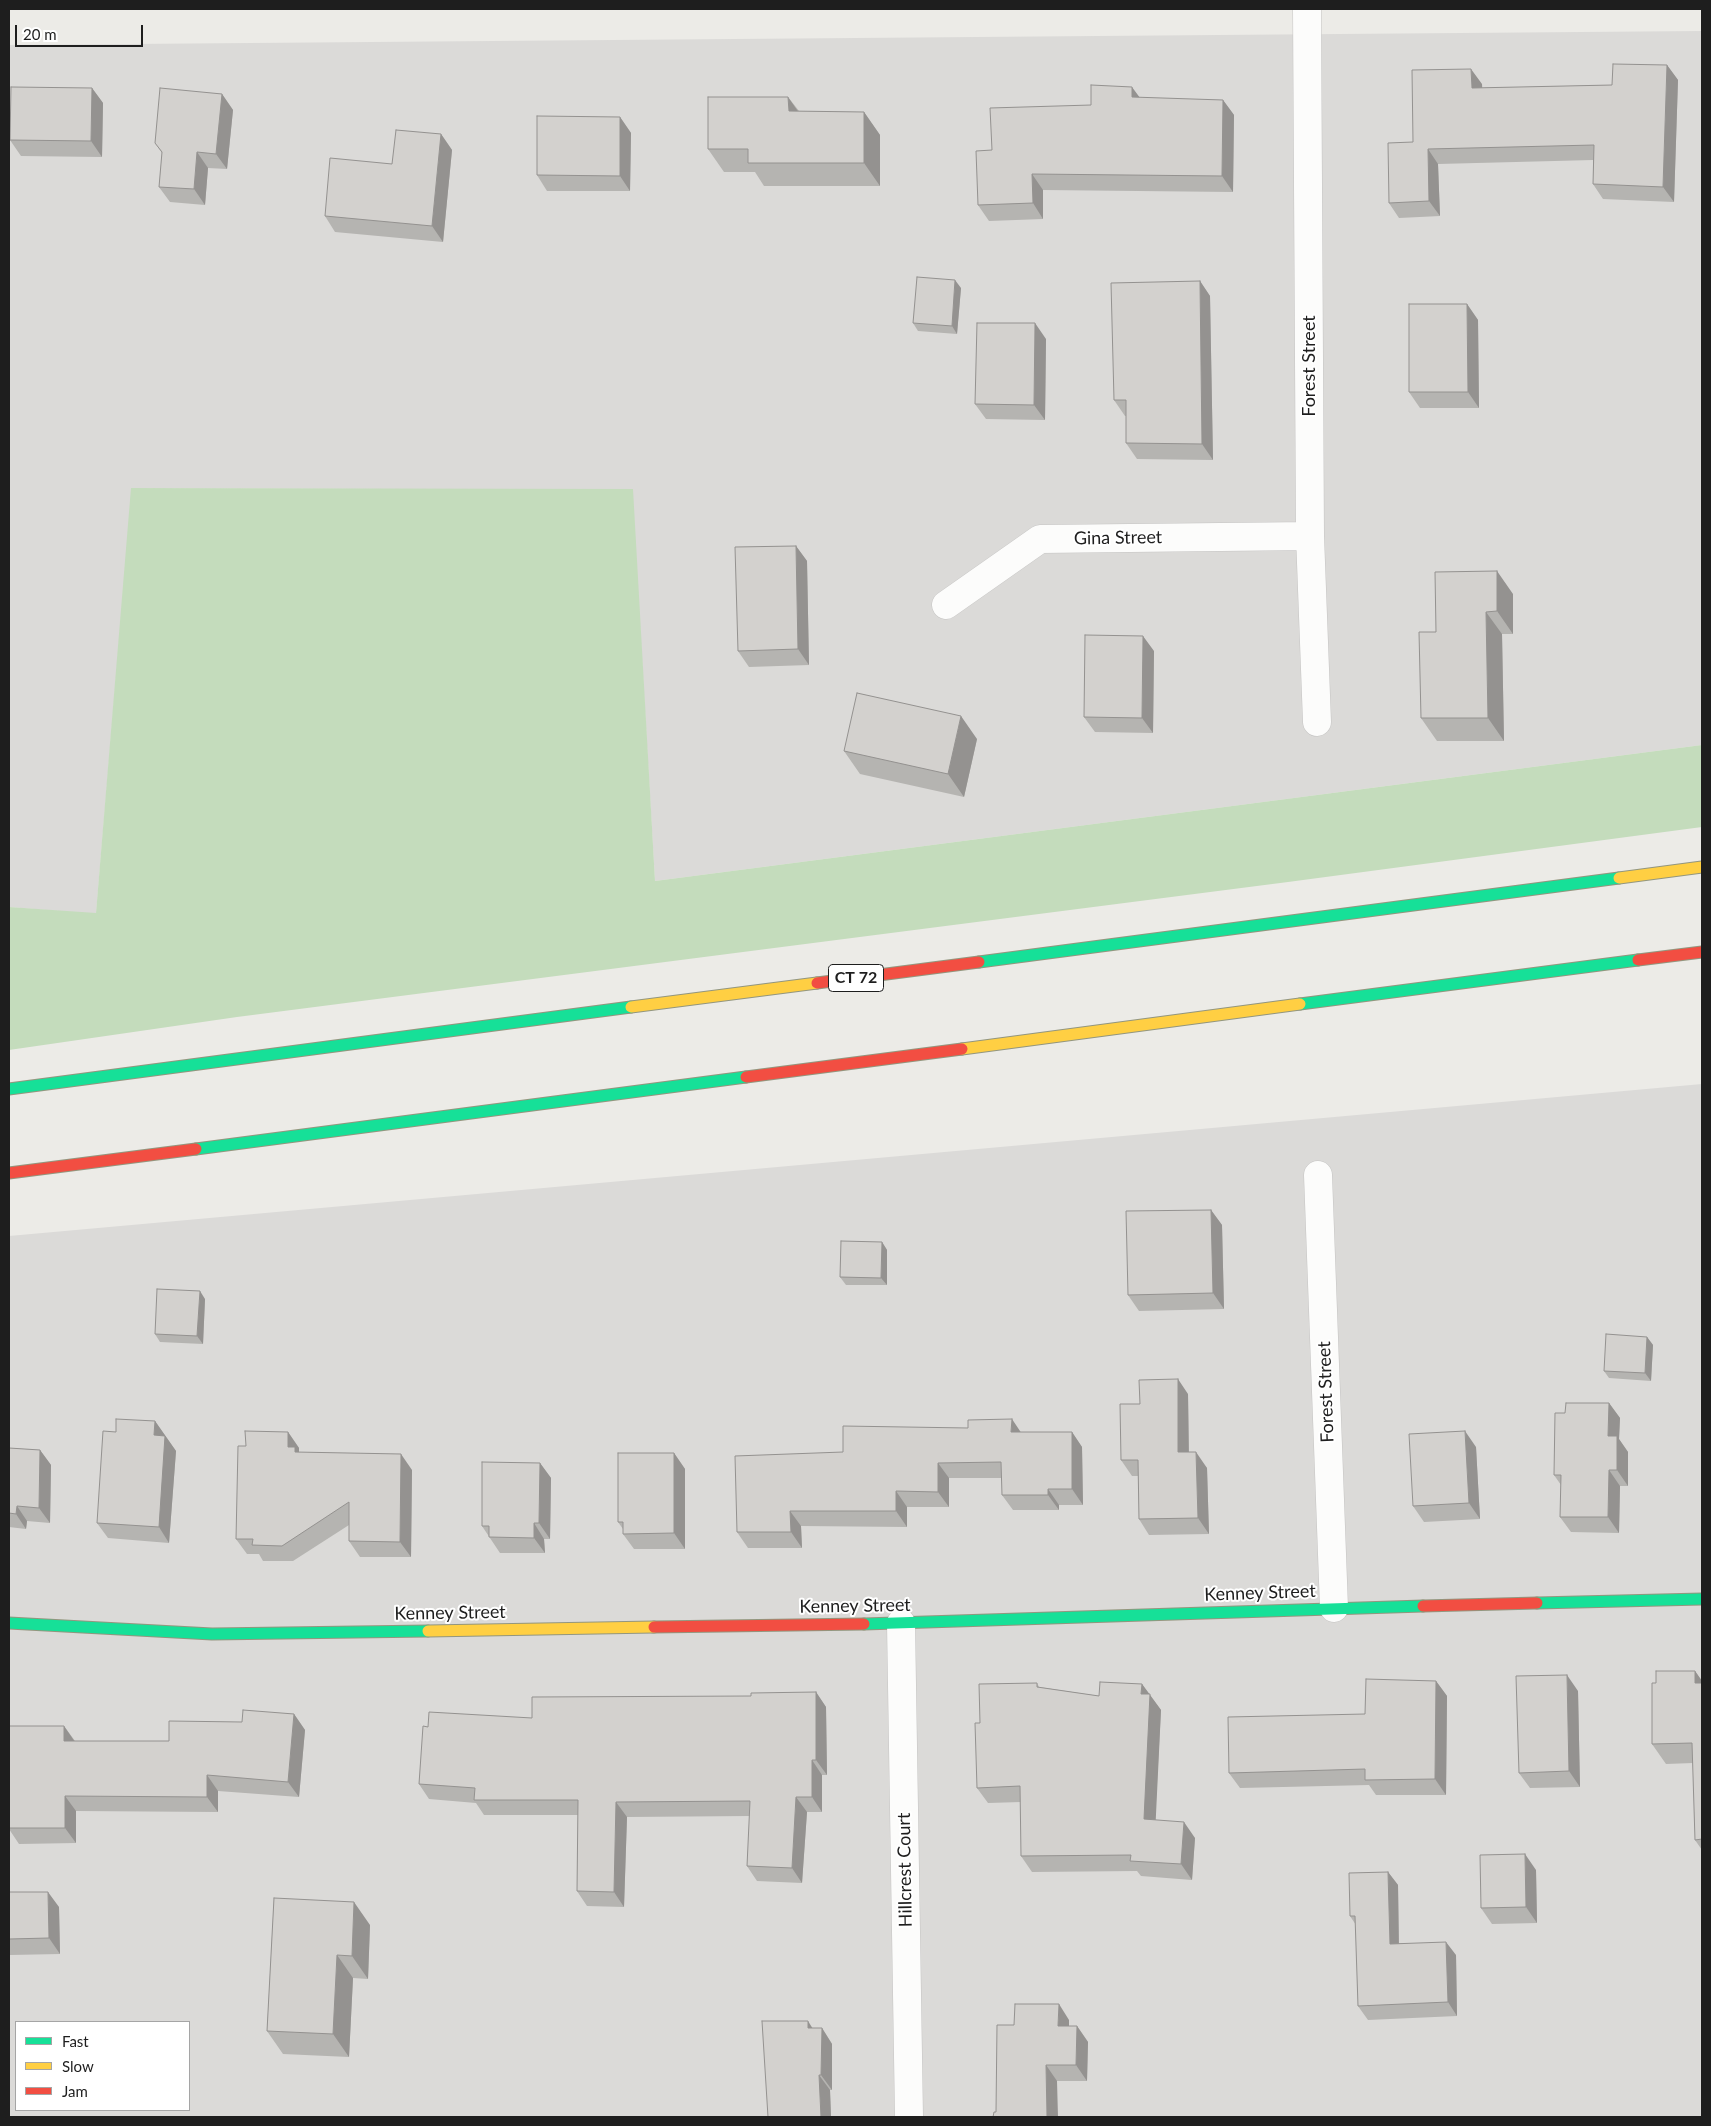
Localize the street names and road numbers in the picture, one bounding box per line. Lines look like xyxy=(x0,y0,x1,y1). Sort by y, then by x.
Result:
street label: Forest Street xyxy=(1298,315,1320,417)
street label: Gina Street xyxy=(1074,526,1162,550)
road number: CT 72 xyxy=(828,964,884,991)
street label: Forest Street xyxy=(1313,1341,1339,1443)
street label: Kenney Street xyxy=(1204,1580,1316,1606)
street label: Kenney Street xyxy=(799,1594,911,1618)
street label: Kenney Street xyxy=(394,1601,506,1625)
street label: Hillcrest Court xyxy=(893,1812,917,1928)

